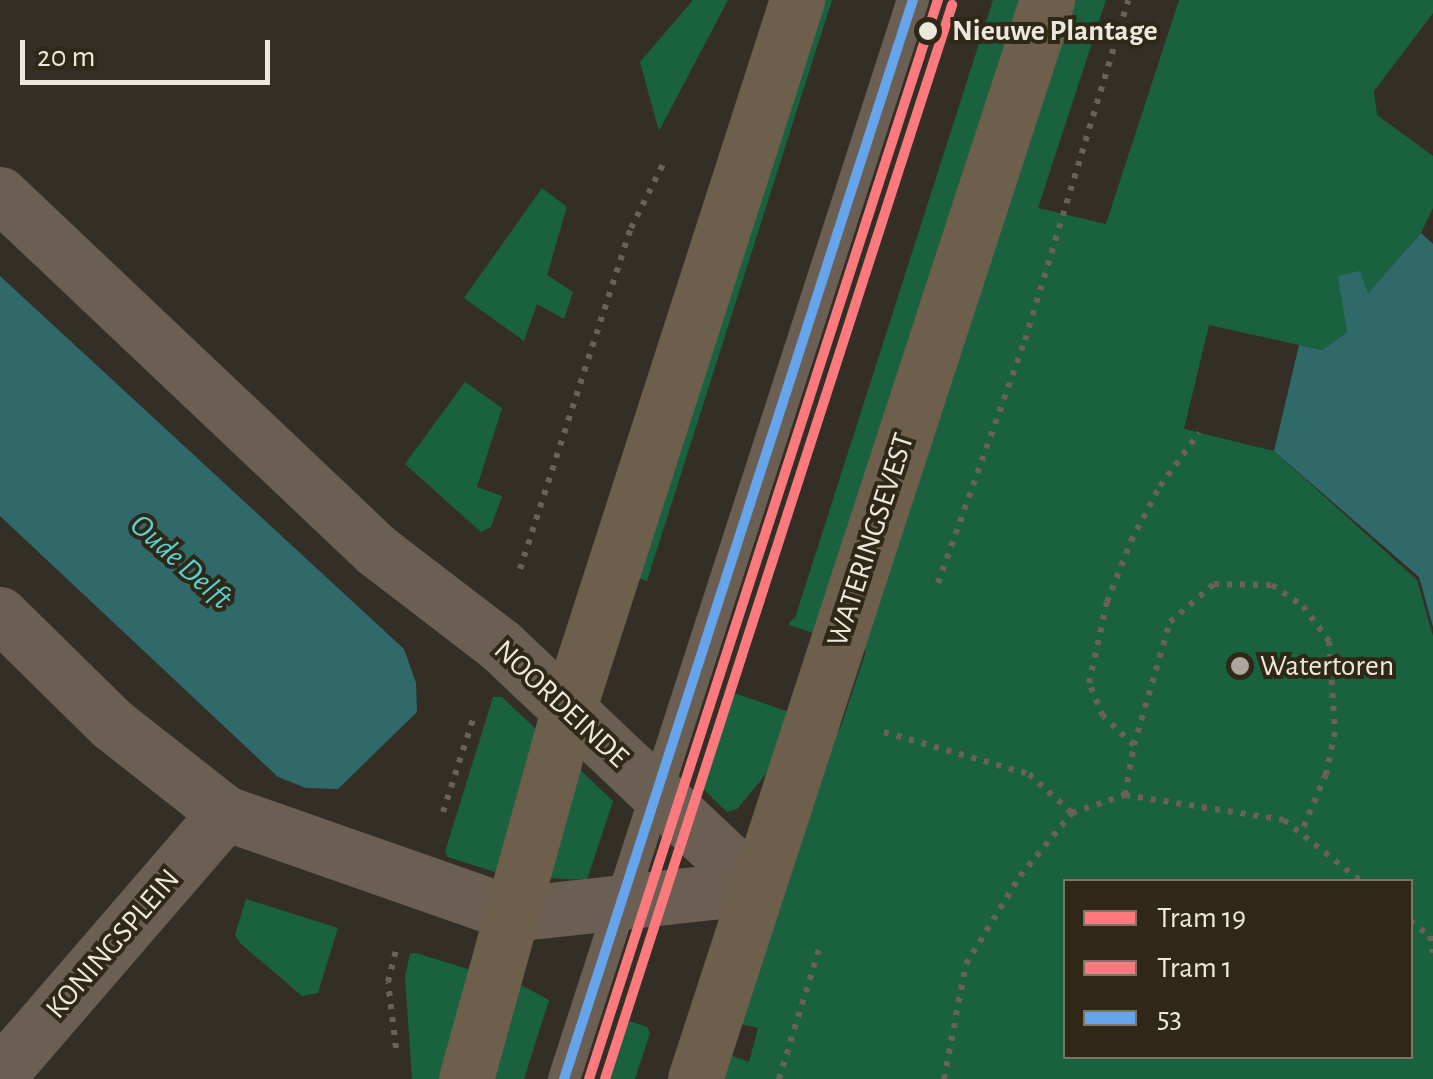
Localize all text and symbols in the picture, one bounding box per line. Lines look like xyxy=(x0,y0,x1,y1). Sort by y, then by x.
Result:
place label: Nieuwe Plantage xyxy=(952,13,1158,49)
marker: Nieuwe Plantage xyxy=(913,16,943,46)
scale bar xyxy=(25,20,275,82)
text: 20 m xyxy=(37,42,95,72)
street label: WATERINGSEVEST xyxy=(820,429,922,651)
water label: Oude Delft xyxy=(122,506,240,618)
street label: NOORDEINDE xyxy=(486,633,636,775)
place label: Watertoren xyxy=(1260,648,1394,684)
marker: Watertoren xyxy=(1229,655,1251,677)
street label: KONINGSPLEIN xyxy=(38,862,188,1026)
legend xyxy=(1063,879,1413,1059)
text: Tram 19 xyxy=(1157,903,1246,933)
text: Tram 1 xyxy=(1157,953,1232,983)
text: 53 xyxy=(1157,1003,1182,1033)

